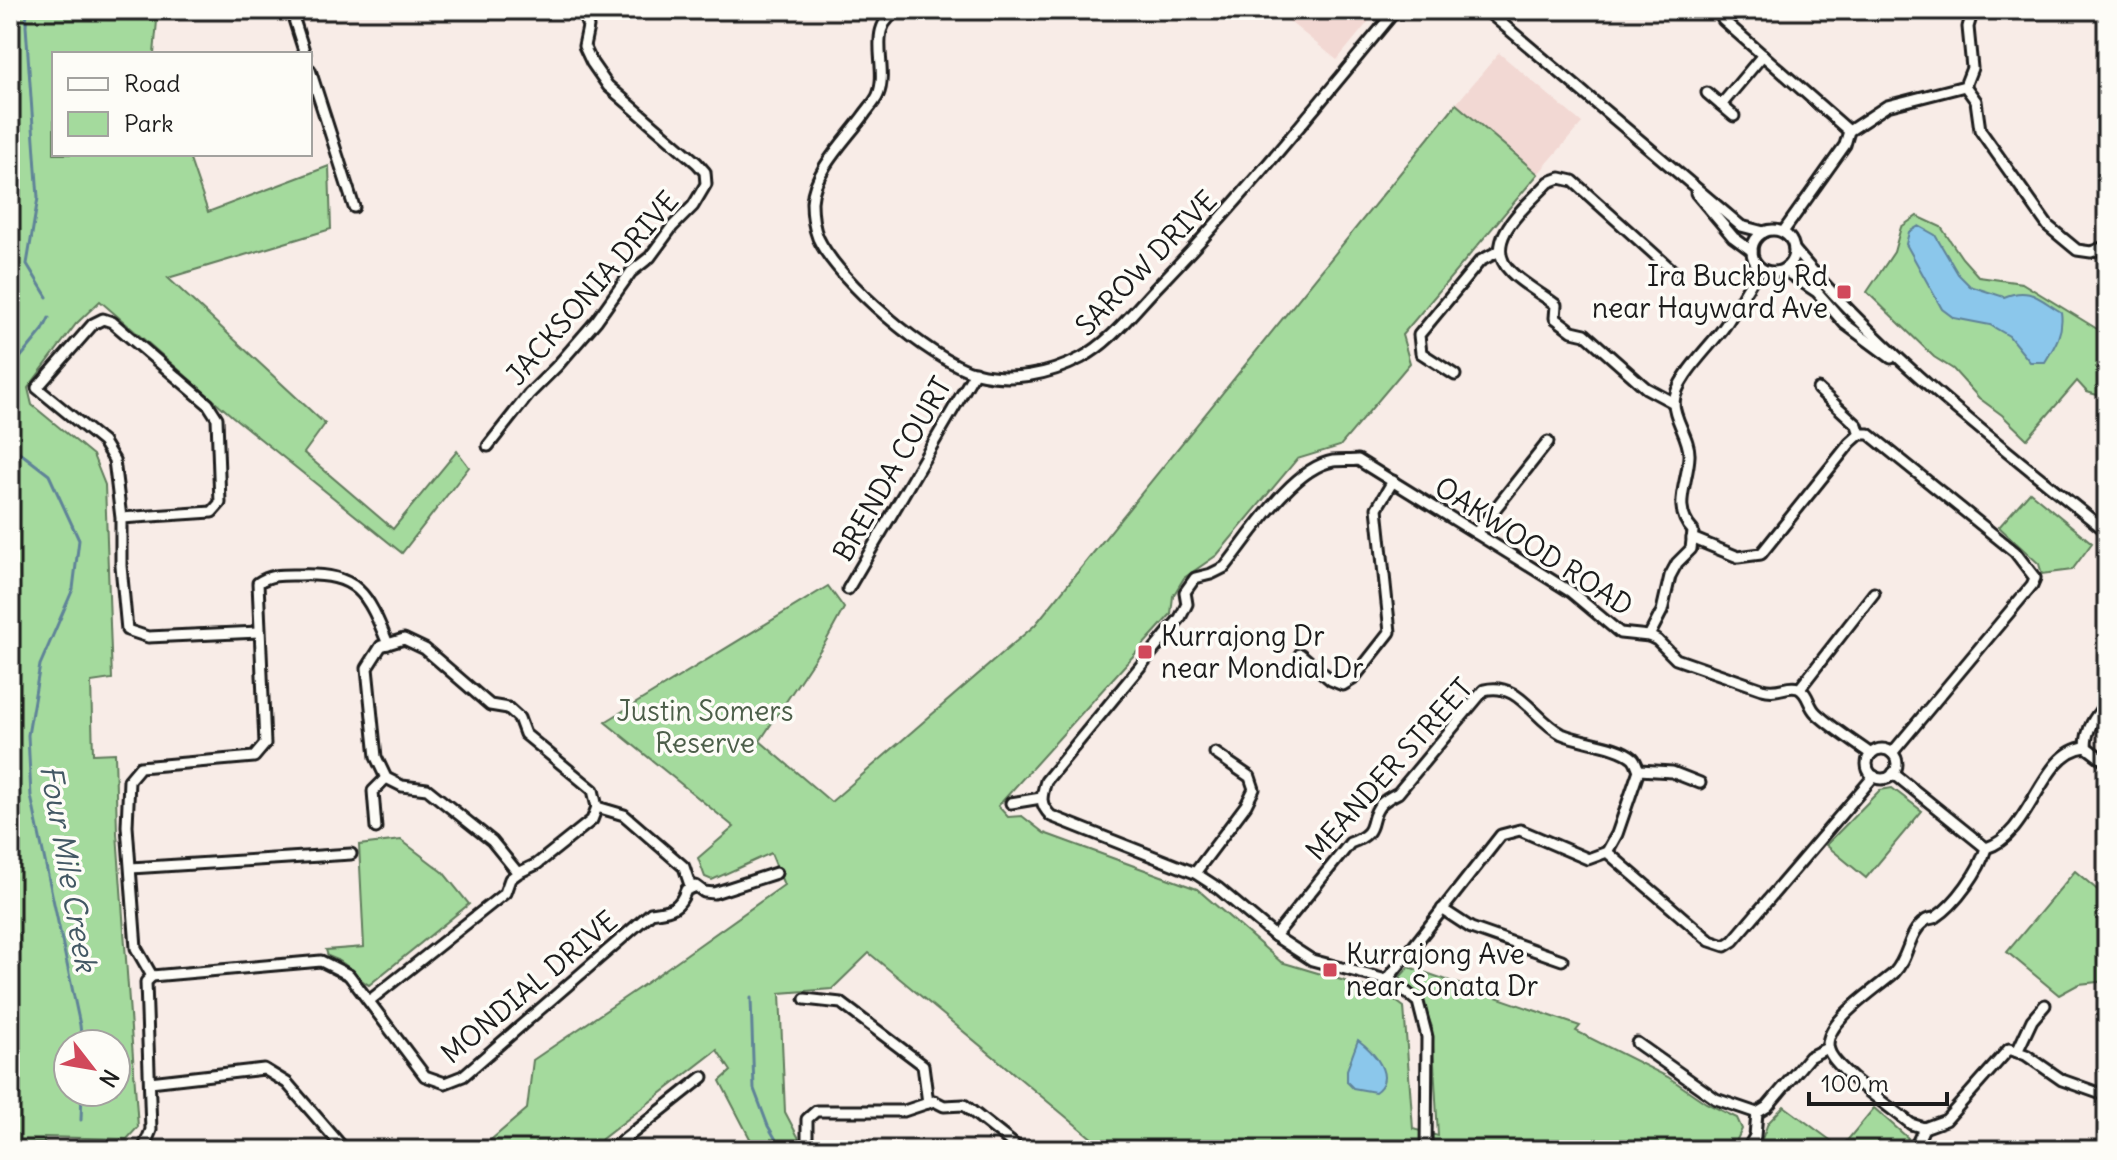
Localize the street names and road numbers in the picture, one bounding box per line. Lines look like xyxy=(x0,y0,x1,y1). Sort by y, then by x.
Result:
street label: SAROW DRIVE xyxy=(1068,183,1224,343)
street label: JACKSONIA DRIVE xyxy=(498,184,686,392)
street label: BRENDA COURT xyxy=(825,370,959,568)
street label: OAKWOOD ROAD xyxy=(1428,468,1640,624)
street label: MEANDER STREET xyxy=(1298,670,1480,868)
street label: MONDIAL DRIVE xyxy=(434,903,624,1071)

